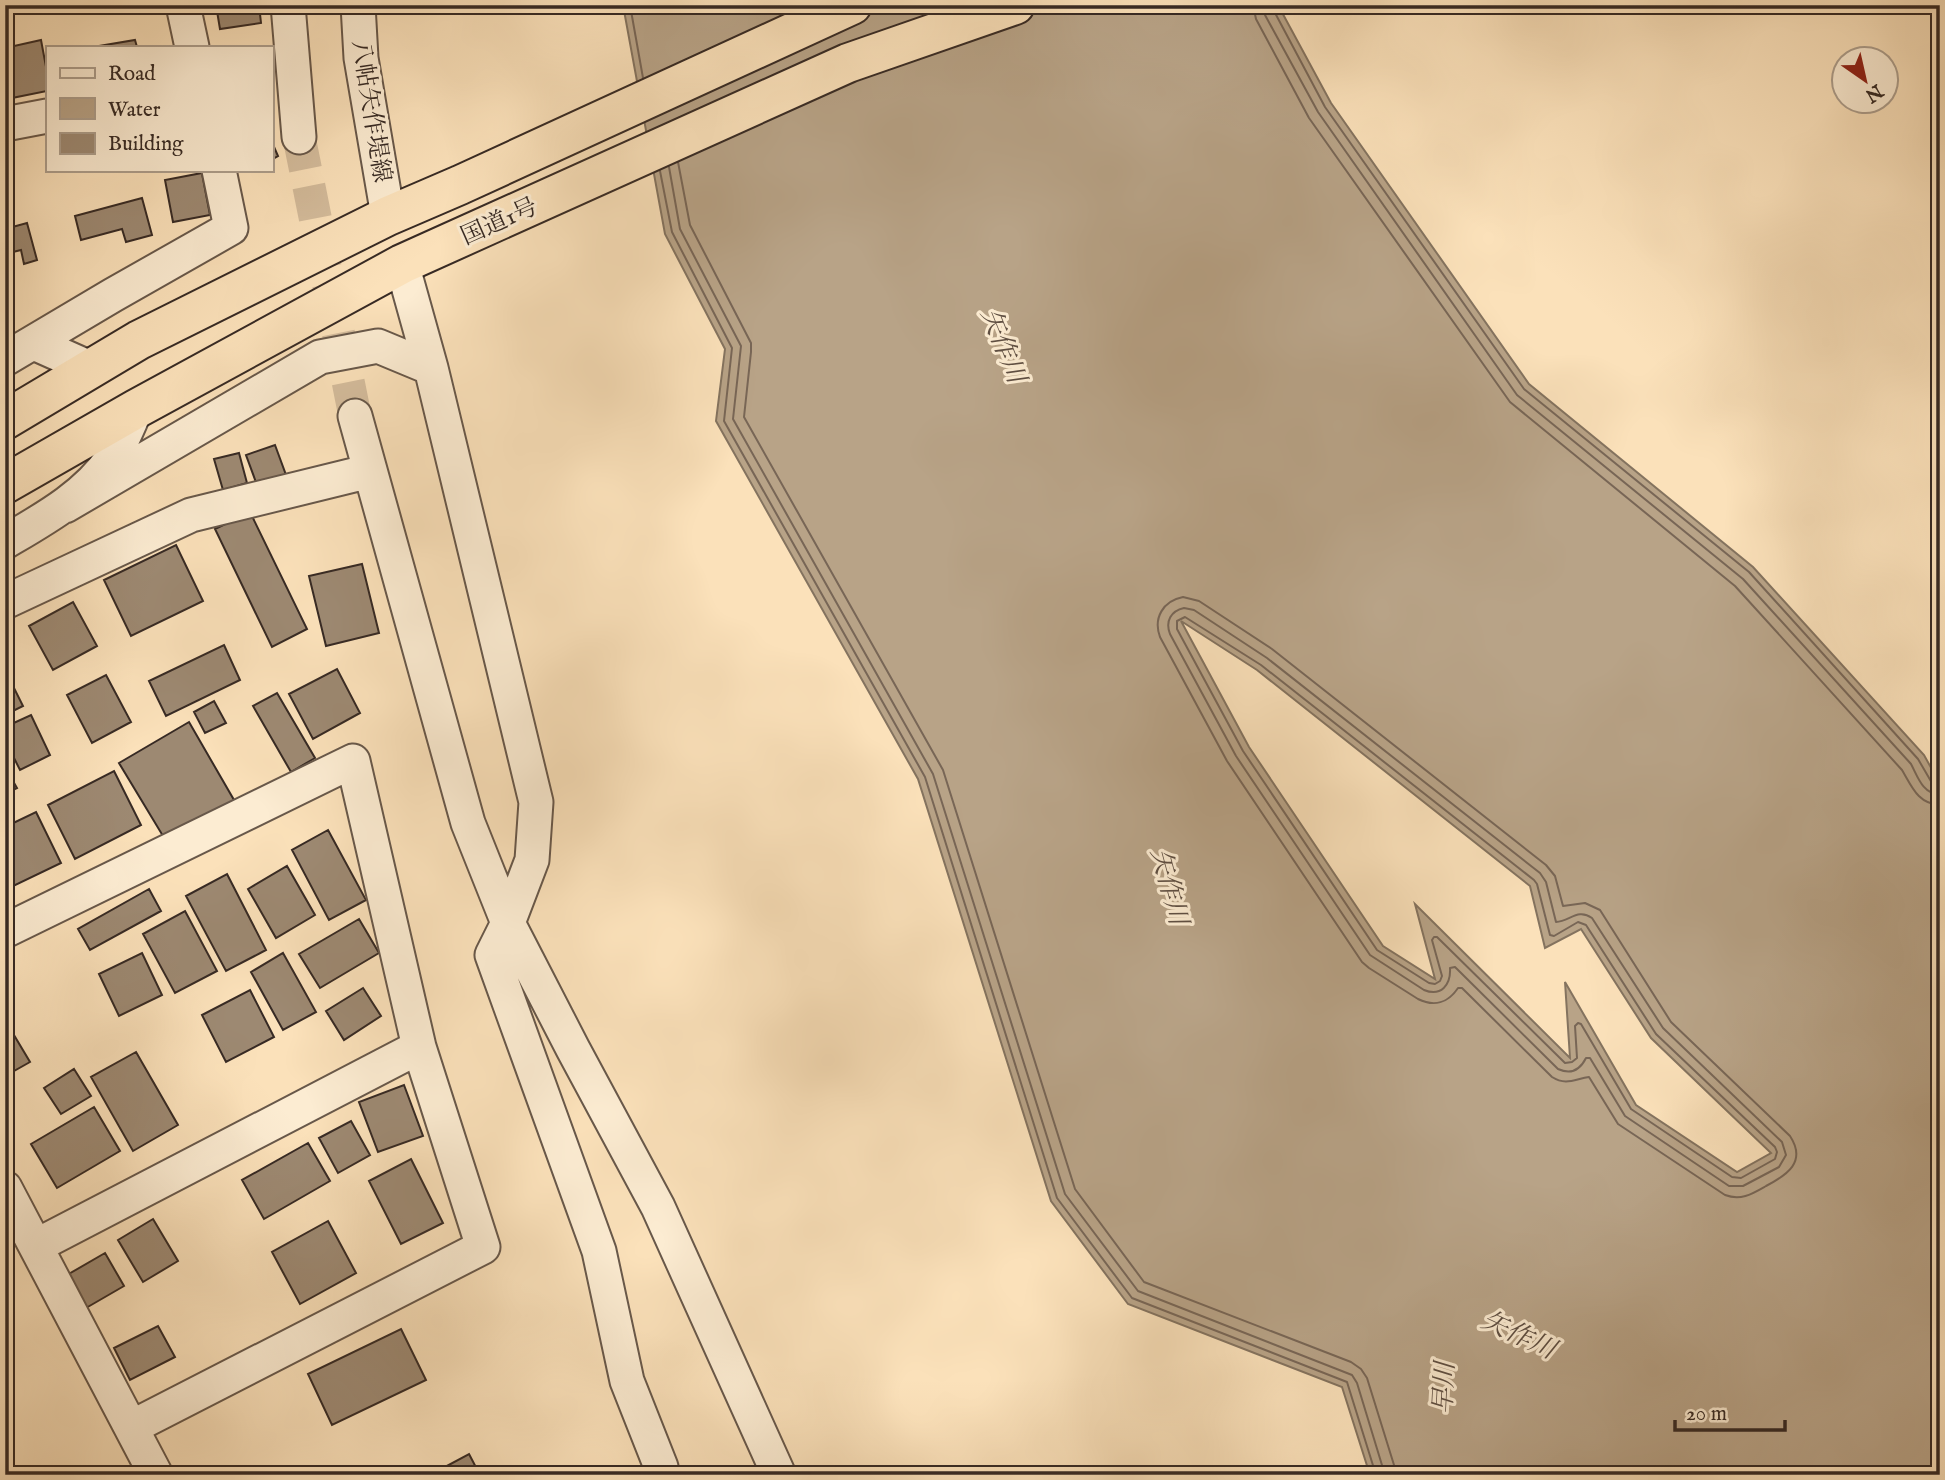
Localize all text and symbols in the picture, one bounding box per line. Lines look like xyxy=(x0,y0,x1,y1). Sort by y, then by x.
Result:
street label: 八帖矢作堤線 xyxy=(344,38,397,185)
legend xyxy=(46,46,273,172)
north arrow xyxy=(1829,46,1899,116)
text: Road xyxy=(108,61,156,88)
text: N xyxy=(1859,77,1888,107)
text: Water xyxy=(108,97,161,124)
text: Building xyxy=(108,131,184,158)
street label: 国道1号 xyxy=(456,192,543,253)
water label: 矢作川 xyxy=(973,303,1034,391)
water label: 矢作川 xyxy=(1143,844,1195,931)
water label: 矢作川 xyxy=(1476,1304,1563,1368)
water label: 早川 xyxy=(1427,1358,1462,1415)
scale bar xyxy=(1675,1389,1786,1433)
text: 20 m xyxy=(1686,1401,1727,1428)

